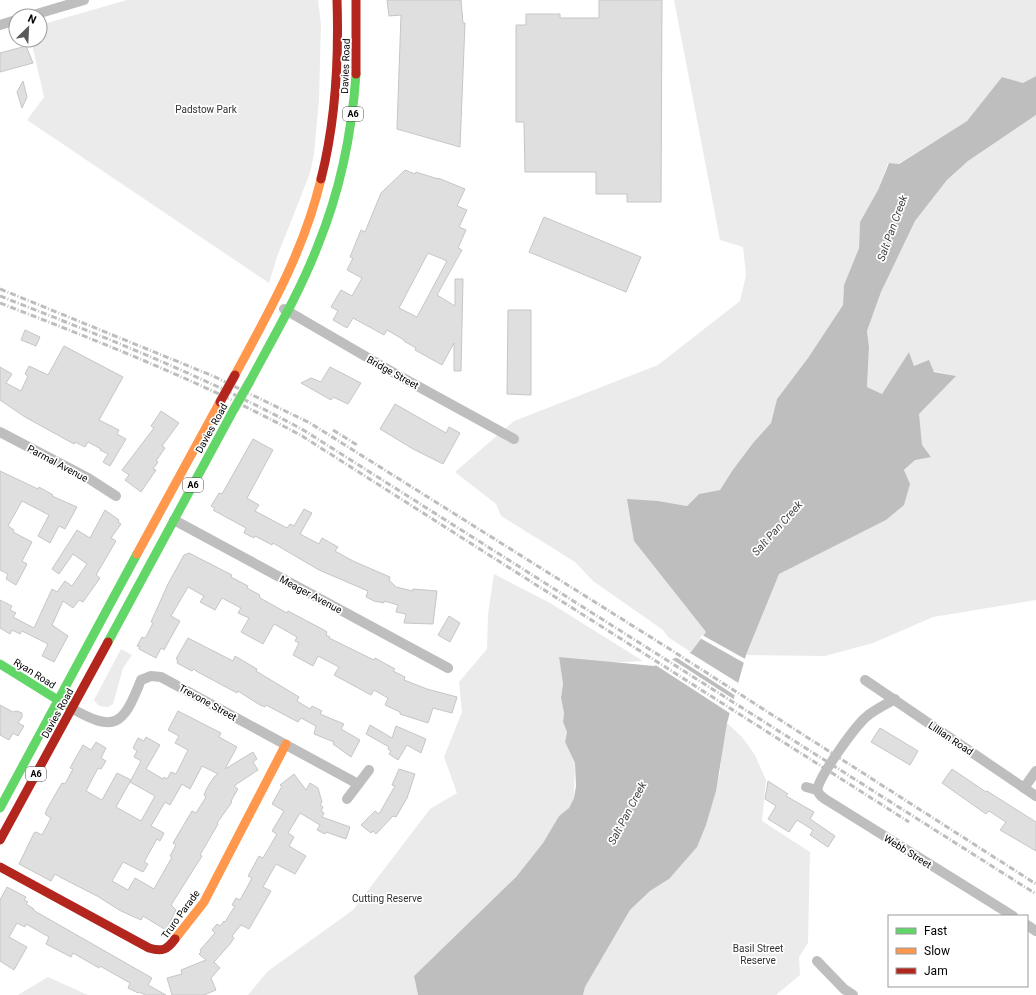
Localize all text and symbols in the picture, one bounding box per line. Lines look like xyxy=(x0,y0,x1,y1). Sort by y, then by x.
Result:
north arrow xyxy=(8,8,48,48)
text: N xyxy=(26,12,38,27)
street label: Davies Road xyxy=(339,38,352,94)
park label: Padstow Park xyxy=(175,104,238,115)
road number: A6 xyxy=(343,107,363,121)
water label: Salt Pan Creek xyxy=(875,193,911,263)
street label: Bridge Street xyxy=(365,354,421,391)
street label: Davies Road xyxy=(193,401,230,455)
street label: Parmal Avenue xyxy=(26,443,90,484)
road number: A6 xyxy=(183,478,203,492)
water label: Salt Pan Creek xyxy=(749,498,806,558)
street label: Meager Avenue xyxy=(278,573,344,615)
street label: Ryan Road xyxy=(12,656,58,691)
street label: Trevone Street xyxy=(177,682,239,723)
street label: Davies Road xyxy=(39,686,76,740)
street label: Lillian Road xyxy=(926,719,975,757)
road number: A6 xyxy=(26,767,46,781)
water label: Salt Pan Creek xyxy=(605,779,650,847)
street label: Webb Street xyxy=(882,832,934,870)
street label: Truro Parade xyxy=(159,888,202,941)
park label: Cutting Reserve xyxy=(352,893,422,904)
legend xyxy=(888,915,1028,987)
text: Fast xyxy=(924,924,947,938)
park label: Basil Street Reserve xyxy=(733,943,783,966)
text: Slow xyxy=(924,944,950,958)
text: Jam xyxy=(924,964,948,978)

